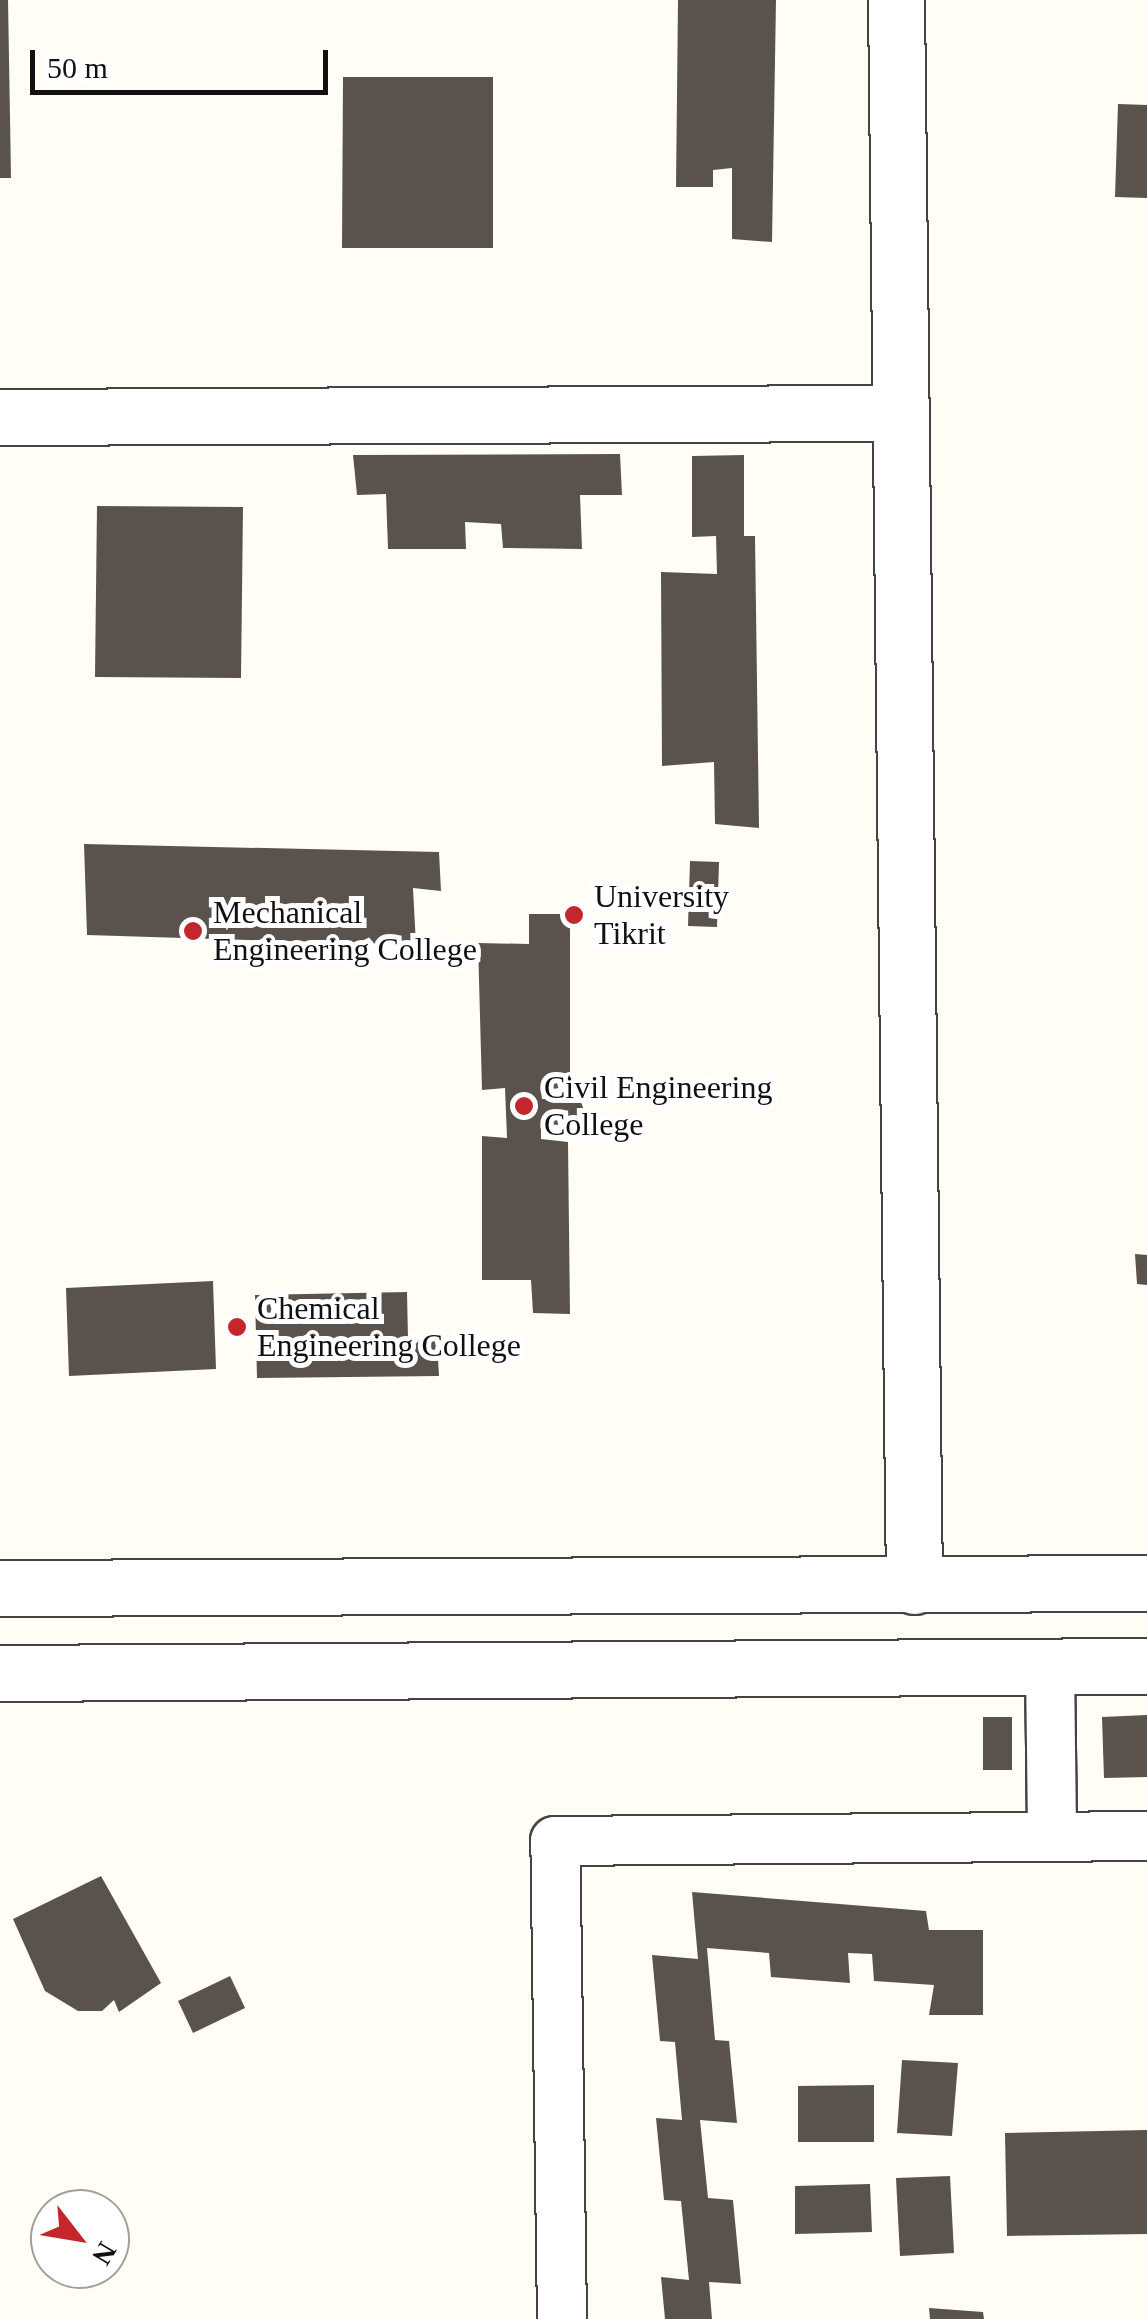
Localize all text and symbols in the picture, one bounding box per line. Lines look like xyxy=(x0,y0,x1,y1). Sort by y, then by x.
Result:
scale bar xyxy=(35,30,332,92)
text: 50 m xyxy=(47,51,108,84)
place label: University Tikrit xyxy=(594,878,729,953)
place label: Mechanical Engineering College xyxy=(213,894,477,969)
marker: University Tikrit xyxy=(563,904,585,926)
marker: Mechanical Engineering College xyxy=(182,920,204,942)
place label: Civil Engineering College xyxy=(544,1069,772,1144)
marker: Civil Engineering College xyxy=(513,1095,535,1117)
place label: Chemical Engineering College xyxy=(257,1290,521,1365)
marker: Chemical Engineering College xyxy=(226,1316,248,1338)
north arrow xyxy=(30,2189,130,2289)
text: N xyxy=(86,2237,123,2270)

